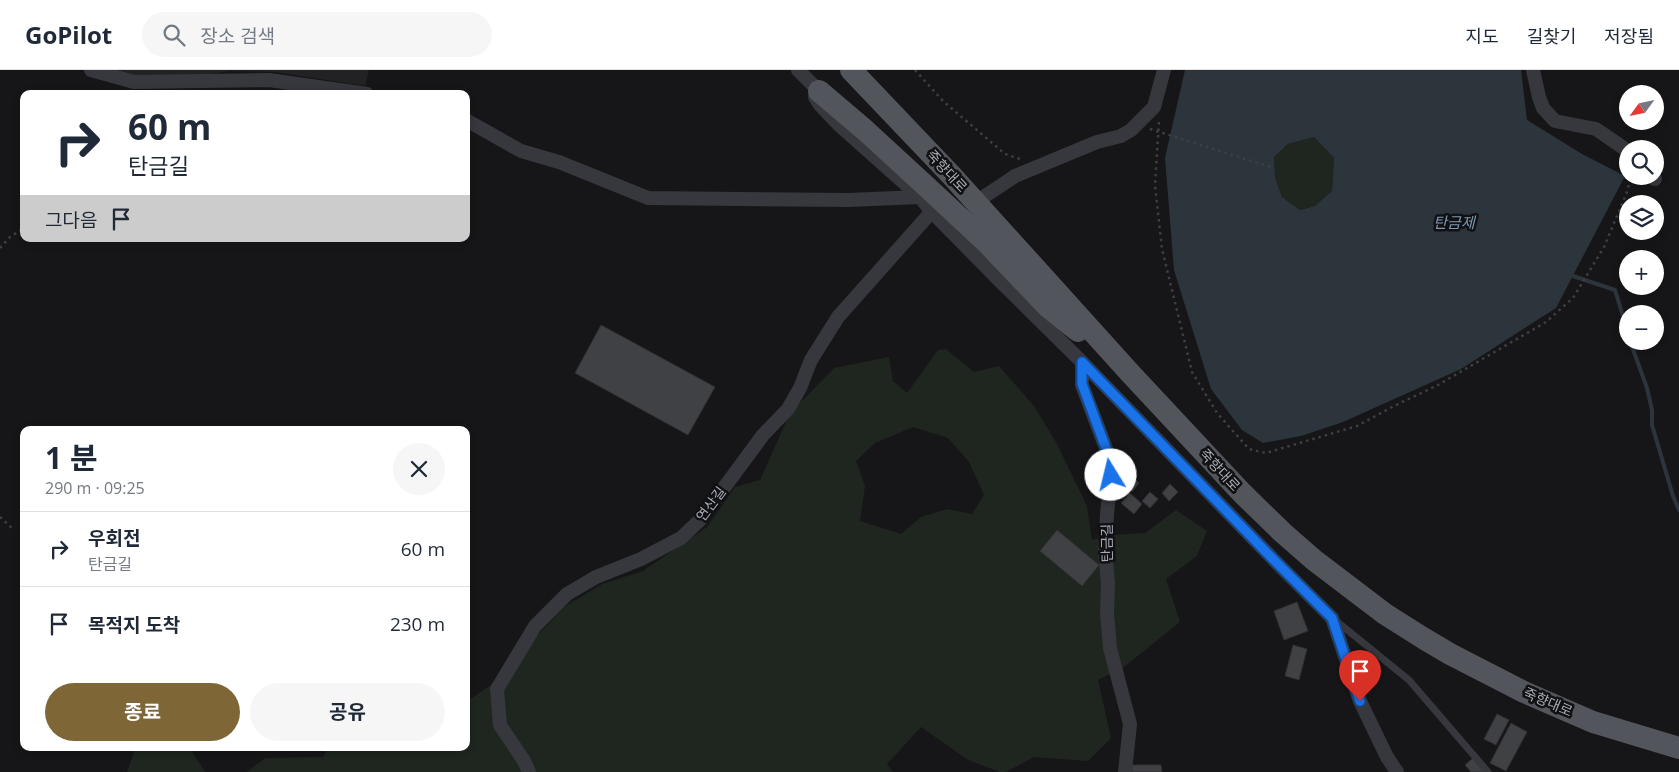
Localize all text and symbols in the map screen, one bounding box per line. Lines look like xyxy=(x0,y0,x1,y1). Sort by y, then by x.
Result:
search box xyxy=(142,12,492,57)
text: GoPilot xyxy=(25,18,112,51)
icon: search xyxy=(160,21,188,49)
text: 장소 검색 xyxy=(200,23,275,49)
text: 지도 xyxy=(1466,24,1499,48)
text: 길찾기 xyxy=(1527,24,1576,48)
text: 저장됨 xyxy=(1604,24,1654,48)
north arrow xyxy=(1619,85,1664,130)
map controls xyxy=(1619,85,1664,350)
text: 60 m xyxy=(128,103,211,150)
icon: right xyxy=(45,110,110,175)
button: search xyxy=(1619,140,1664,185)
street label: 죽향대로 xyxy=(923,145,972,196)
text: 탄금길 xyxy=(128,150,189,180)
button: layers xyxy=(1619,195,1664,240)
icon: arrive xyxy=(107,205,135,233)
text: 그다음 xyxy=(45,207,97,233)
water label: 탄금제 xyxy=(1433,212,1477,232)
button: + xyxy=(1619,250,1664,295)
button: − xyxy=(1619,305,1664,350)
text: 1 분 xyxy=(45,437,98,478)
button: close xyxy=(393,443,445,495)
street label: 죽향대로 xyxy=(1196,444,1245,495)
position arrow xyxy=(1084,448,1136,500)
text: 290 m · 09:25 xyxy=(45,477,145,499)
street label: 연산길 xyxy=(691,483,730,525)
street label: 탄금길 xyxy=(1097,524,1116,562)
text: 우회전 xyxy=(88,525,140,551)
icon: right xyxy=(45,535,73,563)
text: 60 m xyxy=(401,536,445,562)
text: 탄금길 xyxy=(88,553,132,575)
icon: arrive xyxy=(45,610,73,638)
text: 230 m xyxy=(390,611,445,637)
text: 목적지 도착 xyxy=(88,612,180,638)
pin xyxy=(1339,650,1381,701)
icon: arrive xyxy=(1346,657,1374,685)
button: 종료 xyxy=(45,683,240,741)
button: 공유 xyxy=(250,683,445,741)
street label: 죽향대로 xyxy=(1521,683,1576,720)

